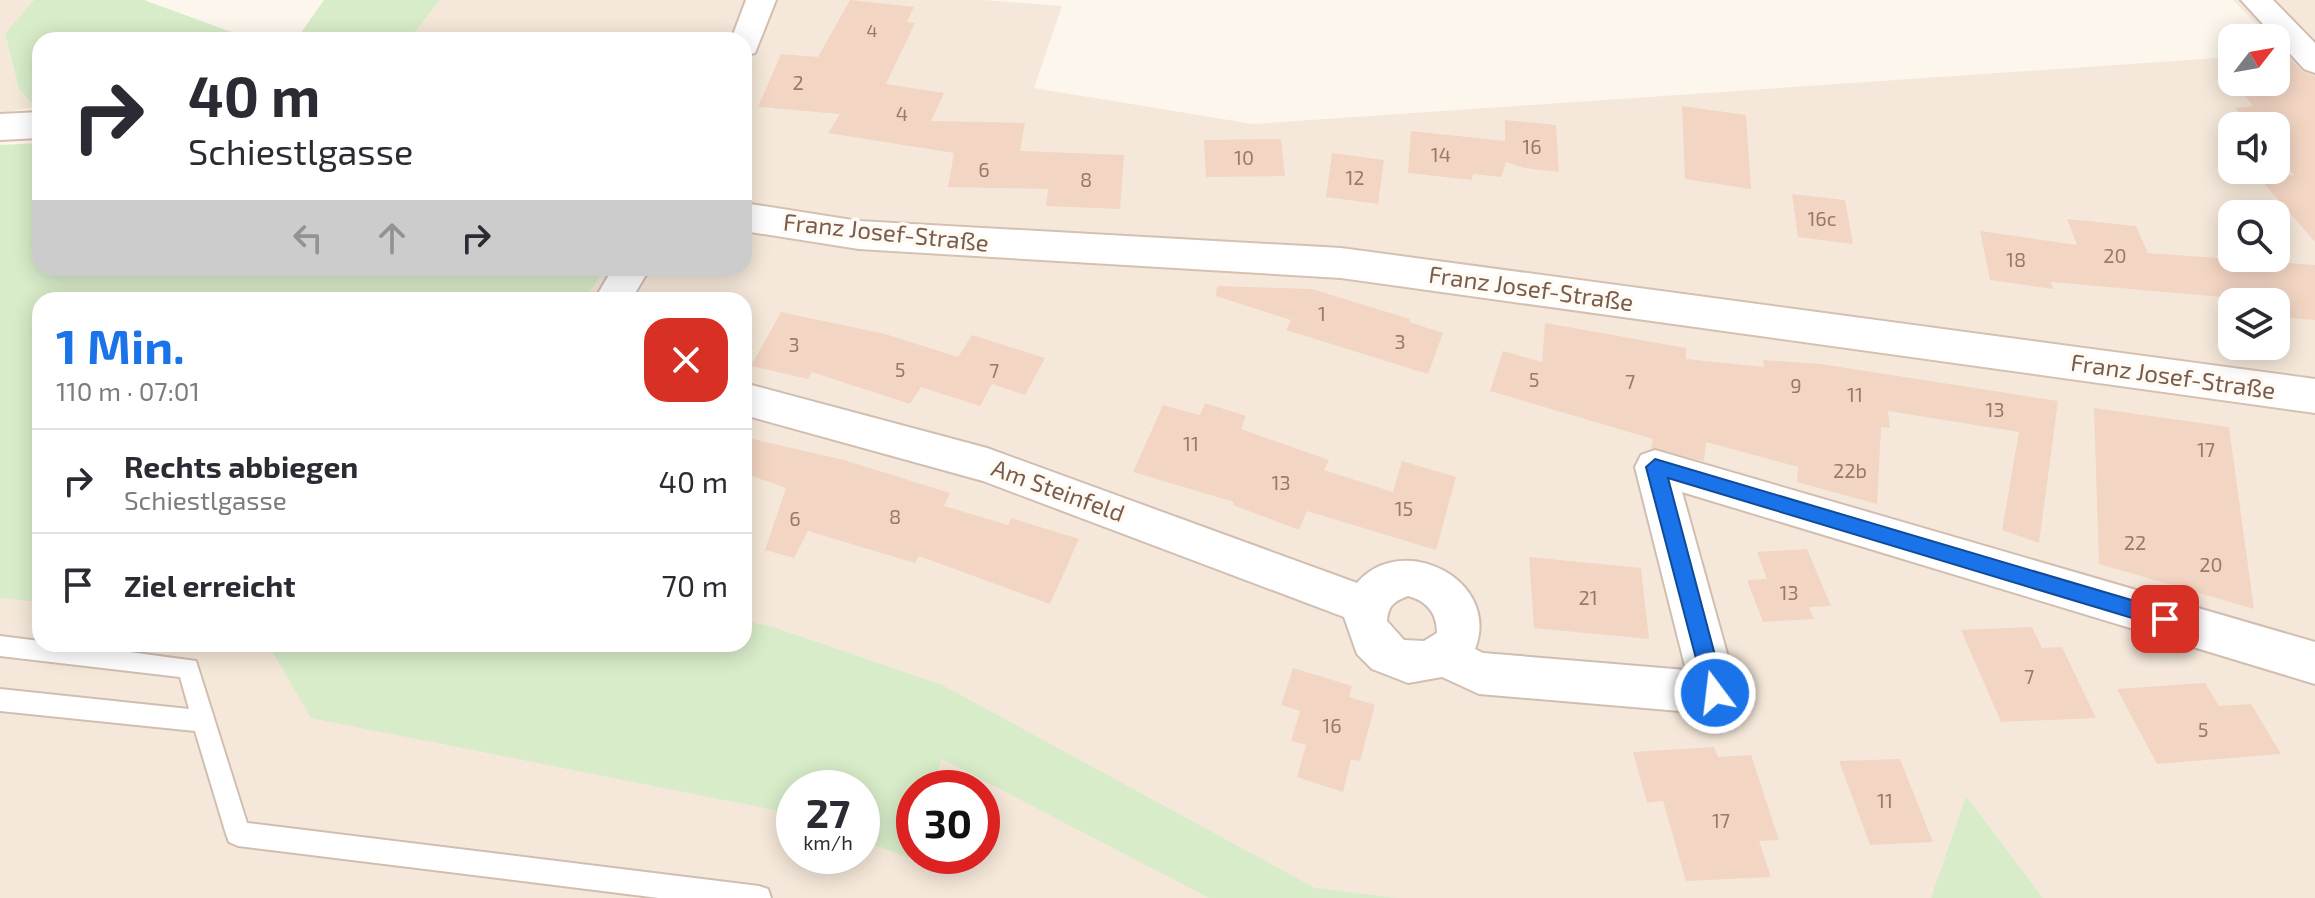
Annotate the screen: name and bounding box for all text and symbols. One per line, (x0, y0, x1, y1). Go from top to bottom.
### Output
house number: 4 (866, 19, 878, 41)
north arrow (2218, 24, 2290, 96)
map controls (2218, 24, 2290, 360)
text: 40 m (188, 61, 320, 128)
icon: right (56, 64, 160, 168)
house number: 2 (792, 70, 804, 94)
house number: 4 (896, 101, 908, 125)
button: sound (2218, 112, 2290, 184)
text: Schiestlgasse (188, 129, 413, 172)
house number: 16 (1522, 134, 1542, 158)
house number: 14 (1431, 142, 1451, 166)
house number: 10 (1234, 145, 1254, 169)
house number: 6 (978, 157, 990, 181)
house number: 12 (1345, 165, 1365, 189)
house number: 8 (1080, 167, 1092, 191)
button: search (2218, 200, 2290, 272)
street label: Franz Josef-Straße (782, 206, 990, 257)
house number: 16c (1807, 206, 1837, 230)
icon: left (286, 216, 330, 260)
icon: ahead (370, 216, 414, 260)
icon: right (454, 216, 498, 260)
house number: 20 (2103, 243, 2127, 267)
house number: 18 (2006, 247, 2026, 271)
street label: Franz Josef-Straße (1427, 259, 1635, 316)
button: layers (2218, 288, 2290, 360)
house number: 1 (1318, 301, 1326, 325)
text: 1 Min. (56, 316, 185, 374)
button: close (644, 318, 728, 402)
house number: 3 (1394, 329, 1406, 353)
house number: 3 (788, 332, 800, 356)
street label: Franz Josef-Straße (2069, 347, 2277, 404)
house number: 5 (895, 357, 905, 381)
house number: 7 (989, 358, 999, 382)
house number: 5 (1529, 367, 1539, 391)
house number: 7 (1625, 369, 1635, 393)
house number: 9 (1790, 373, 1802, 397)
text: 110 m · 07:01 (56, 375, 200, 406)
house number: 11 (1847, 382, 1863, 406)
house number: 13 (1985, 397, 2005, 421)
house number: 11 (1183, 431, 1199, 455)
house number: 17 (2197, 437, 2215, 461)
text: Rechts abbiegen (124, 448, 358, 484)
street label: Am Steinfeld (988, 452, 1129, 527)
house number: 22b (1833, 458, 1867, 482)
icon: right (56, 459, 100, 503)
text: 40 m (658, 463, 728, 499)
house number: 13 (1271, 470, 1291, 494)
text: Schiestlgasse (124, 484, 287, 515)
house number: 15 (1395, 496, 1413, 520)
house number: 8 (889, 504, 901, 528)
house number: 6 (789, 506, 801, 530)
house number: 22 (2124, 530, 2146, 554)
house number: 20 (2199, 552, 2223, 576)
icon: arrive (56, 563, 100, 607)
text: Ziel erreicht (124, 567, 296, 603)
text: 70 m (662, 567, 728, 603)
house number: 13 (1779, 580, 1799, 604)
house number: 21 (1578, 585, 1598, 609)
pin (2131, 585, 2199, 653)
icon: arrive (2143, 597, 2187, 641)
position arrow (1673, 651, 1757, 735)
house number: 7 (2024, 664, 2034, 688)
house number: 16 (1322, 713, 1342, 737)
house number: 5 (2198, 717, 2208, 741)
speed limit sign: 30 (896, 770, 1000, 874)
text: 27 (806, 788, 850, 836)
house number: 11 (1877, 788, 1893, 812)
house number: 17 (1712, 808, 1730, 832)
text: km/h (803, 830, 853, 854)

